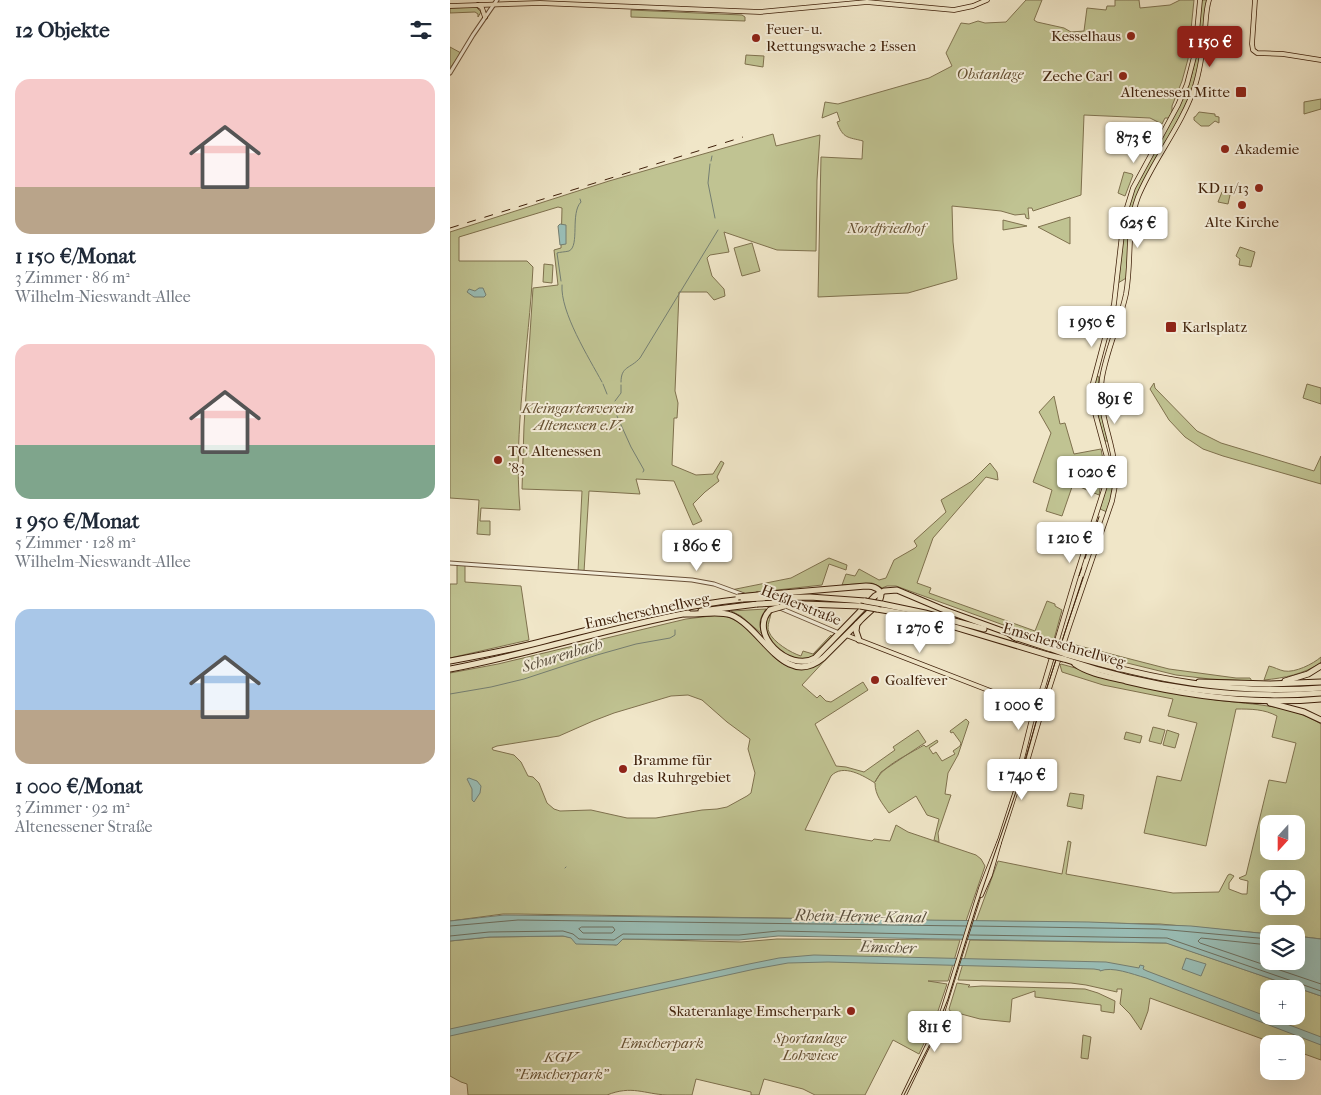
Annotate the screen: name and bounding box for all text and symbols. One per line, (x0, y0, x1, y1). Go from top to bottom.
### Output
icon: filters (407, 16, 435, 44)
text: 12 Objekte (15, 18, 110, 42)
place label: Feuer- u. Rettungswache 2 Essen (766, 20, 917, 55)
pin: 1 150 € (1164, 26, 1256, 68)
place label: Kesselhaus (1051, 27, 1121, 45)
marker: Kesselhaus (1125, 30, 1137, 42)
marker: Feuer- u. Rettungswache 2 Essen (750, 32, 762, 44)
text: 1 150 € (1188, 32, 1232, 51)
park label: Obstanlage (957, 65, 1024, 83)
place label: Zeche Carl (1042, 67, 1113, 85)
marker: Zeche Carl (1117, 70, 1129, 82)
place label: Altenessen Mitte (1120, 83, 1231, 101)
marker: Altenessen Mitte (1234, 85, 1248, 99)
icon: home (180, 112, 270, 202)
pin: 873 € (1099, 121, 1169, 164)
text: 873 € (1116, 128, 1152, 147)
place label: Akademie (1234, 140, 1300, 158)
marker: Akademie (1219, 143, 1231, 155)
place label: KD 11/13 (1198, 179, 1249, 197)
marker: KD 11/13 (1253, 182, 1265, 194)
marker: Alte Kirche (1236, 199, 1248, 211)
pin: 625 € (1103, 206, 1173, 249)
text: 625 € (1120, 213, 1156, 232)
place label: Alte Kirche (1204, 213, 1279, 231)
park label: Nordfriedhof (846, 219, 929, 237)
text: 1 150 €/Monat (15, 244, 136, 268)
text: 3 Zimmer · 86 m² (15, 268, 130, 287)
text: Wilhelm-Nieswandt-Allee (15, 287, 191, 306)
pin: 1 950 € (1046, 306, 1138, 348)
text: 1 950 € (1069, 312, 1115, 331)
place label: Karlsplatz (1182, 318, 1247, 336)
marker: Karlsplatz (1164, 320, 1178, 334)
icon: home (180, 377, 270, 467)
pin: 891 € (1080, 382, 1150, 425)
text: 891 € (1097, 389, 1133, 408)
park label: Kleingartenverein Altenessen e.V. (521, 399, 634, 434)
place label: TC Altenessen '83 (508, 442, 602, 477)
marker: TC Altenessen '83 (492, 454, 504, 466)
pin: 1 020 € (1046, 456, 1138, 498)
text: 1 020 € (1068, 462, 1116, 481)
text: 1 950 €/Monat (15, 509, 140, 533)
pin: 1 210 € (1024, 522, 1116, 564)
text: 1 210 € (1048, 528, 1092, 547)
pin: 1 860 € (651, 530, 743, 572)
text: 5 Zimmer · 128 m² (15, 533, 135, 552)
text: 1 860 € (673, 536, 721, 555)
text: Wilhelm-Nieswandt-Allee (15, 552, 191, 571)
street label: Heßlerstraße (758, 581, 844, 629)
street label: Emscherschnellweg (583, 589, 712, 633)
pin: 1 270 € (874, 612, 966, 654)
text: 1 270 € (897, 618, 943, 637)
street label: Emscherschnellweg (1001, 619, 1128, 671)
water label: Schurenbach (518, 634, 605, 677)
icon: home (180, 642, 270, 732)
place label: Goalfever (885, 671, 948, 689)
marker: Goalfever (869, 674, 881, 686)
pin: 1 000 € (973, 688, 1065, 731)
text: 1 000 € (995, 695, 1043, 714)
place label: Bramme für das Ruhrgebiet (633, 751, 732, 786)
pin: 1 740 € (976, 758, 1068, 801)
marker: Bramme für das Ruhrgebiet (617, 763, 629, 775)
text: 1 740 € (998, 765, 1046, 784)
text: 1 000 €/Monat (15, 774, 143, 798)
text: 3 Zimmer · 92 m² (15, 798, 130, 817)
north arrow (1260, 815, 1305, 860)
map controls (1260, 815, 1305, 1080)
text: Altenessener Straße (15, 817, 152, 836)
button: locate (1260, 870, 1305, 915)
water label: Rhein-Herne-Kanal (793, 905, 928, 927)
button: layers (1260, 925, 1305, 970)
water label: Emscher (859, 936, 918, 958)
button: + (1260, 980, 1305, 1025)
place label: Skateranlage Emscherpark (669, 1002, 841, 1020)
marker: Skateranlage Emscherpark (845, 1005, 857, 1017)
pin: 811 € (900, 1010, 970, 1053)
text: 811 € (919, 1017, 951, 1036)
park label: Sportanlage Lohwiese (773, 1029, 847, 1064)
park label: Emscherpark (619, 1034, 704, 1052)
button: − (1260, 1035, 1305, 1080)
park label: KGV "Emscherpark" (514, 1048, 609, 1083)

